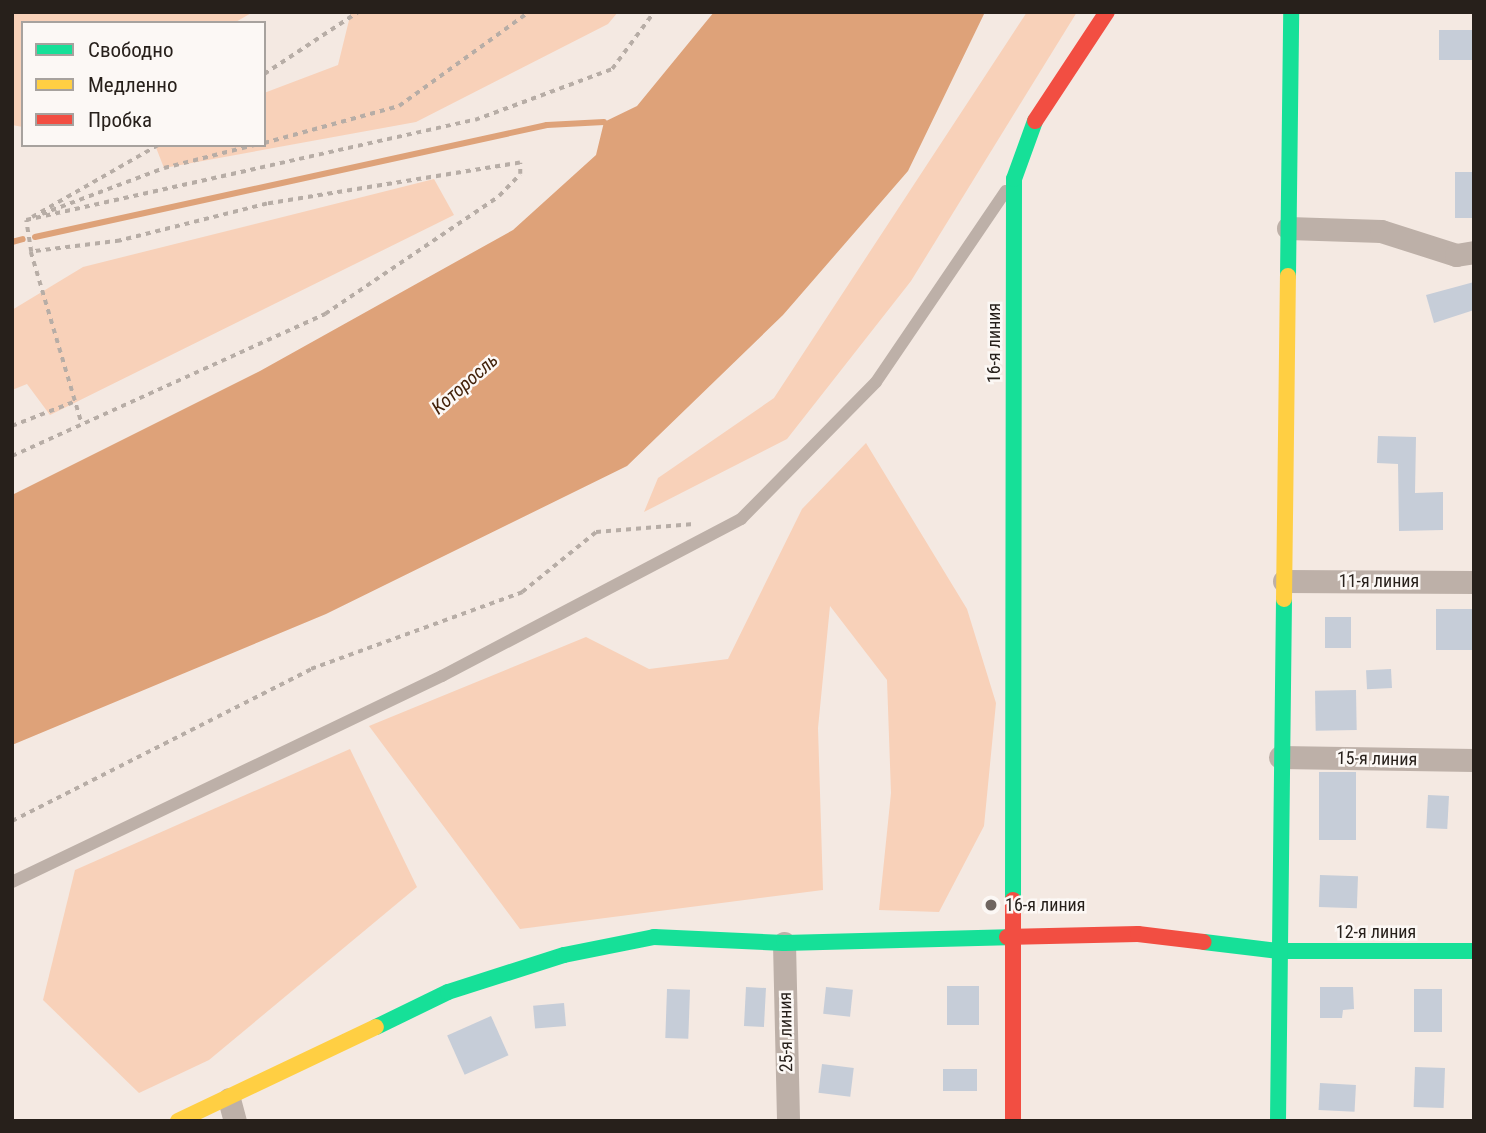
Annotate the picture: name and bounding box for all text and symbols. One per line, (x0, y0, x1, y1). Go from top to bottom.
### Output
legend (21, 21, 266, 147)
text: Свободно (88, 38, 174, 62)
text: Медленно (88, 73, 177, 97)
text: Пробка (88, 108, 152, 132)
street label: 16-я линия (983, 303, 1005, 383)
water label: Которосль (427, 349, 503, 419)
street label: 11-я линия (1339, 570, 1419, 592)
street label: 15-я линия (1337, 747, 1417, 771)
place label: 16-я линия (1005, 894, 1085, 916)
marker: 16-я линия (983, 897, 999, 913)
street label: 12-я линия (1336, 921, 1416, 943)
street label: 25-я линия (774, 992, 798, 1072)

